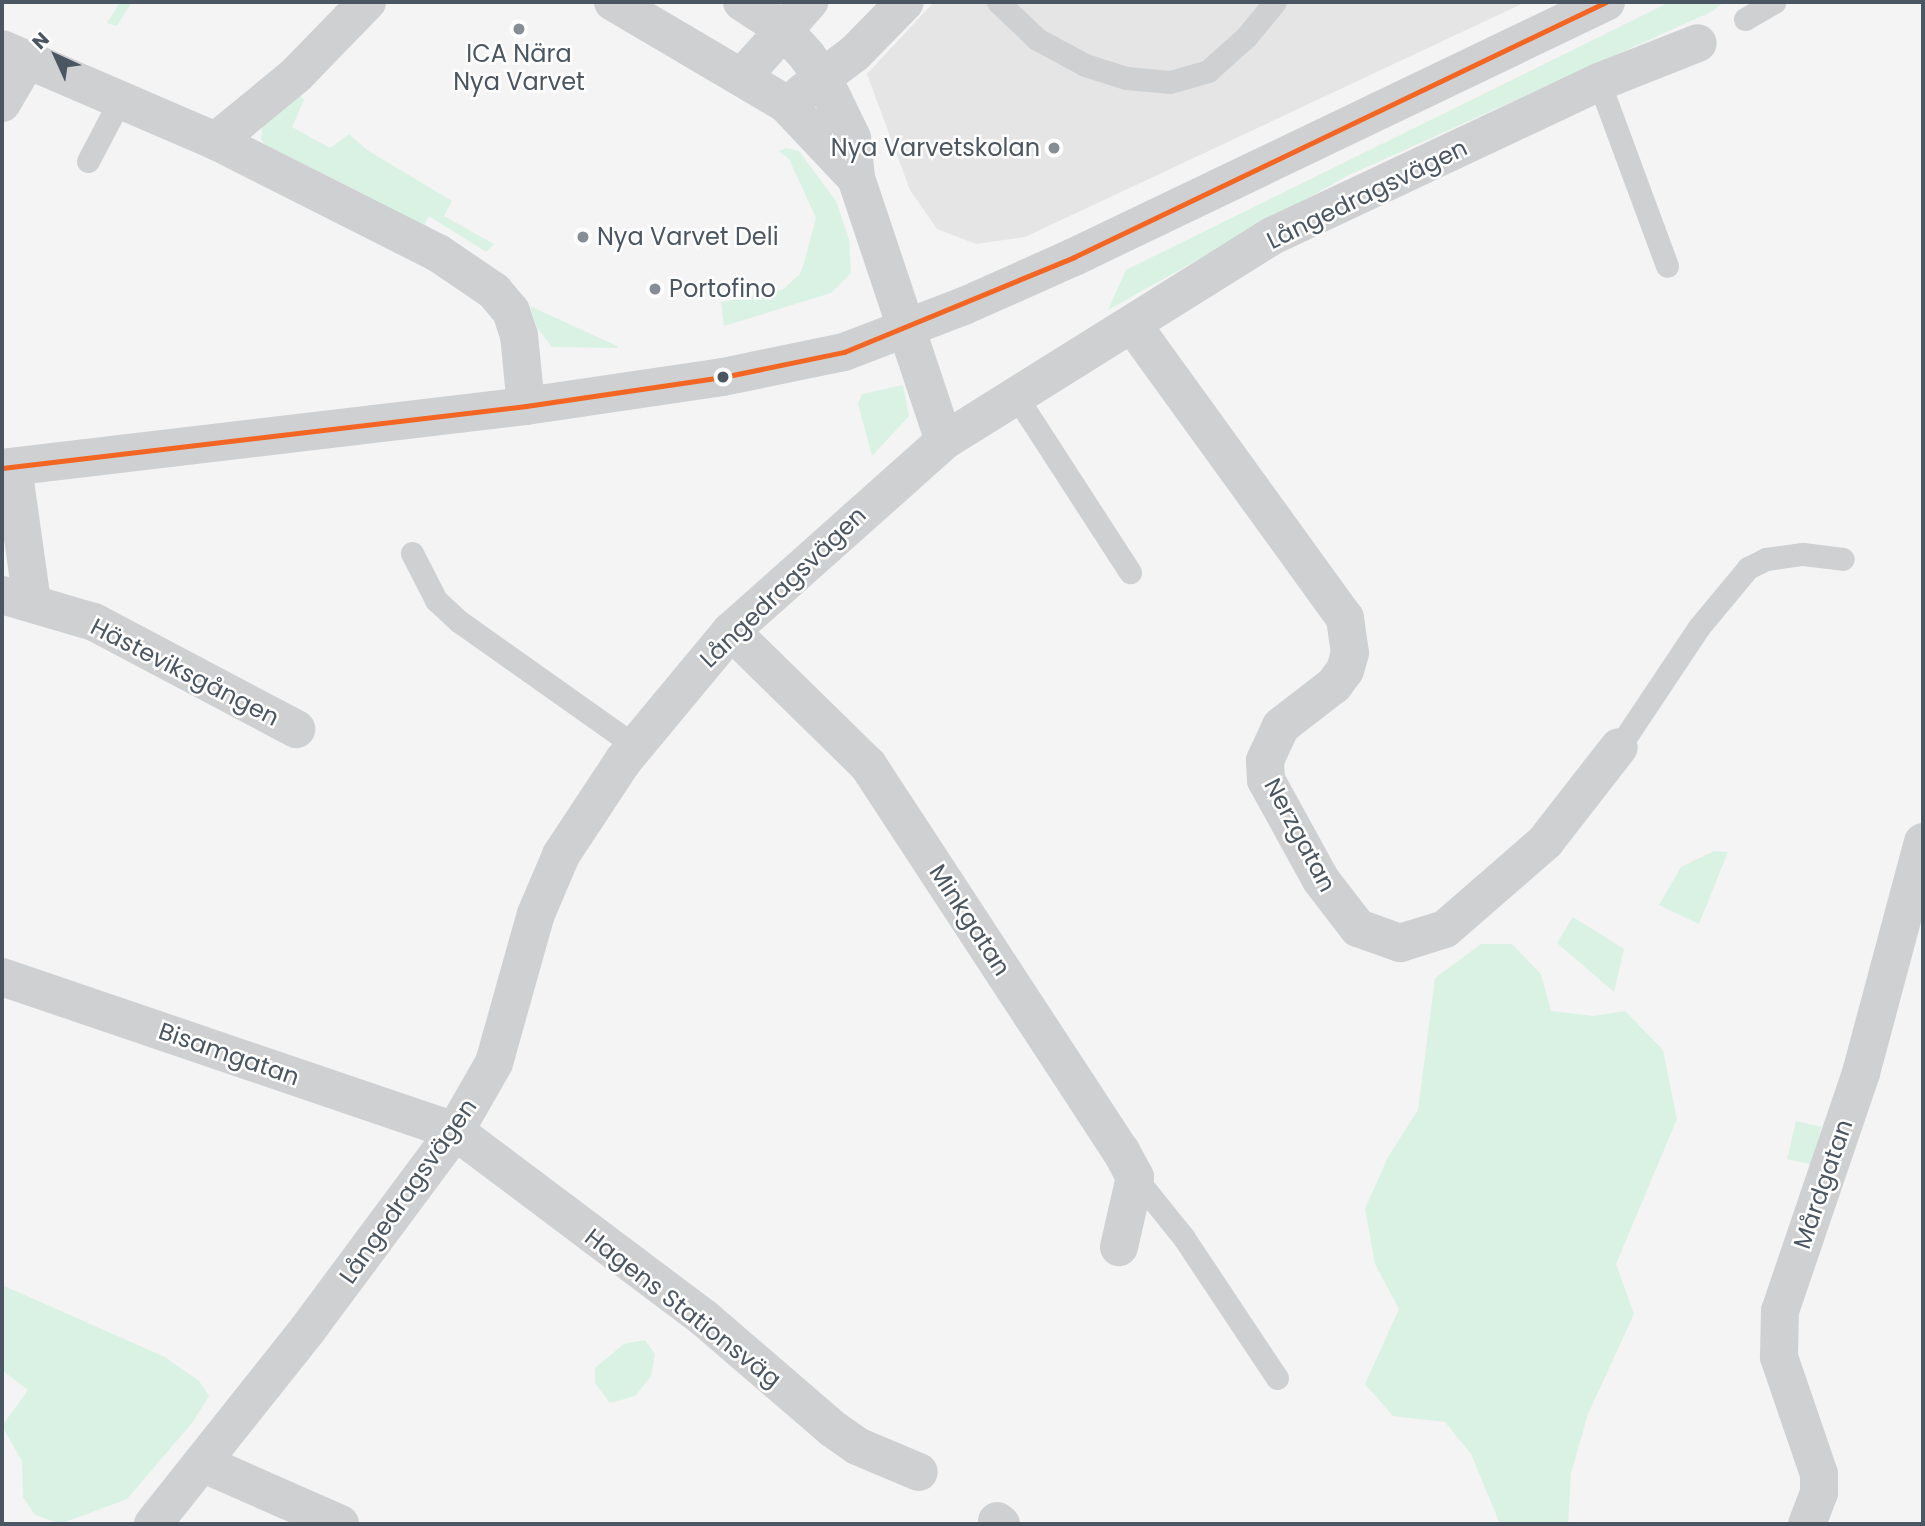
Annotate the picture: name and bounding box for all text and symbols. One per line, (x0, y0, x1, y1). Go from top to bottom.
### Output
north arrow (21, 21, 91, 91)
marker: ICA Nära Nya Varvet (511, 21, 527, 37)
text: N (26, 26, 55, 55)
place label: ICA Nära Nya Varvet (453, 40, 585, 96)
street label: Långedragsvägen (1262, 133, 1472, 255)
place label: Nya Varvetskolan (831, 134, 1040, 162)
marker: Nya Varvetskolan (1046, 140, 1062, 156)
place label: Nya Varvet Deli (597, 223, 779, 251)
marker: Nya Varvet Deli (575, 229, 591, 245)
place label: Portofino (669, 275, 776, 303)
marker: Portofino (647, 281, 663, 297)
unlabelled marker (716, 370, 730, 384)
street label: Långedragsvägen (694, 500, 872, 674)
street label: Hästeviksgången (86, 612, 284, 732)
street label: Nerzgatan (1258, 773, 1342, 897)
street label: Minkgatan (923, 859, 1017, 981)
street label: Bisamgatan (155, 1016, 303, 1092)
street label: Långedragsvägen (333, 1093, 483, 1289)
street label: Mårdgatan (1787, 1116, 1859, 1252)
street label: Hagens Stationsväg (579, 1222, 787, 1394)

